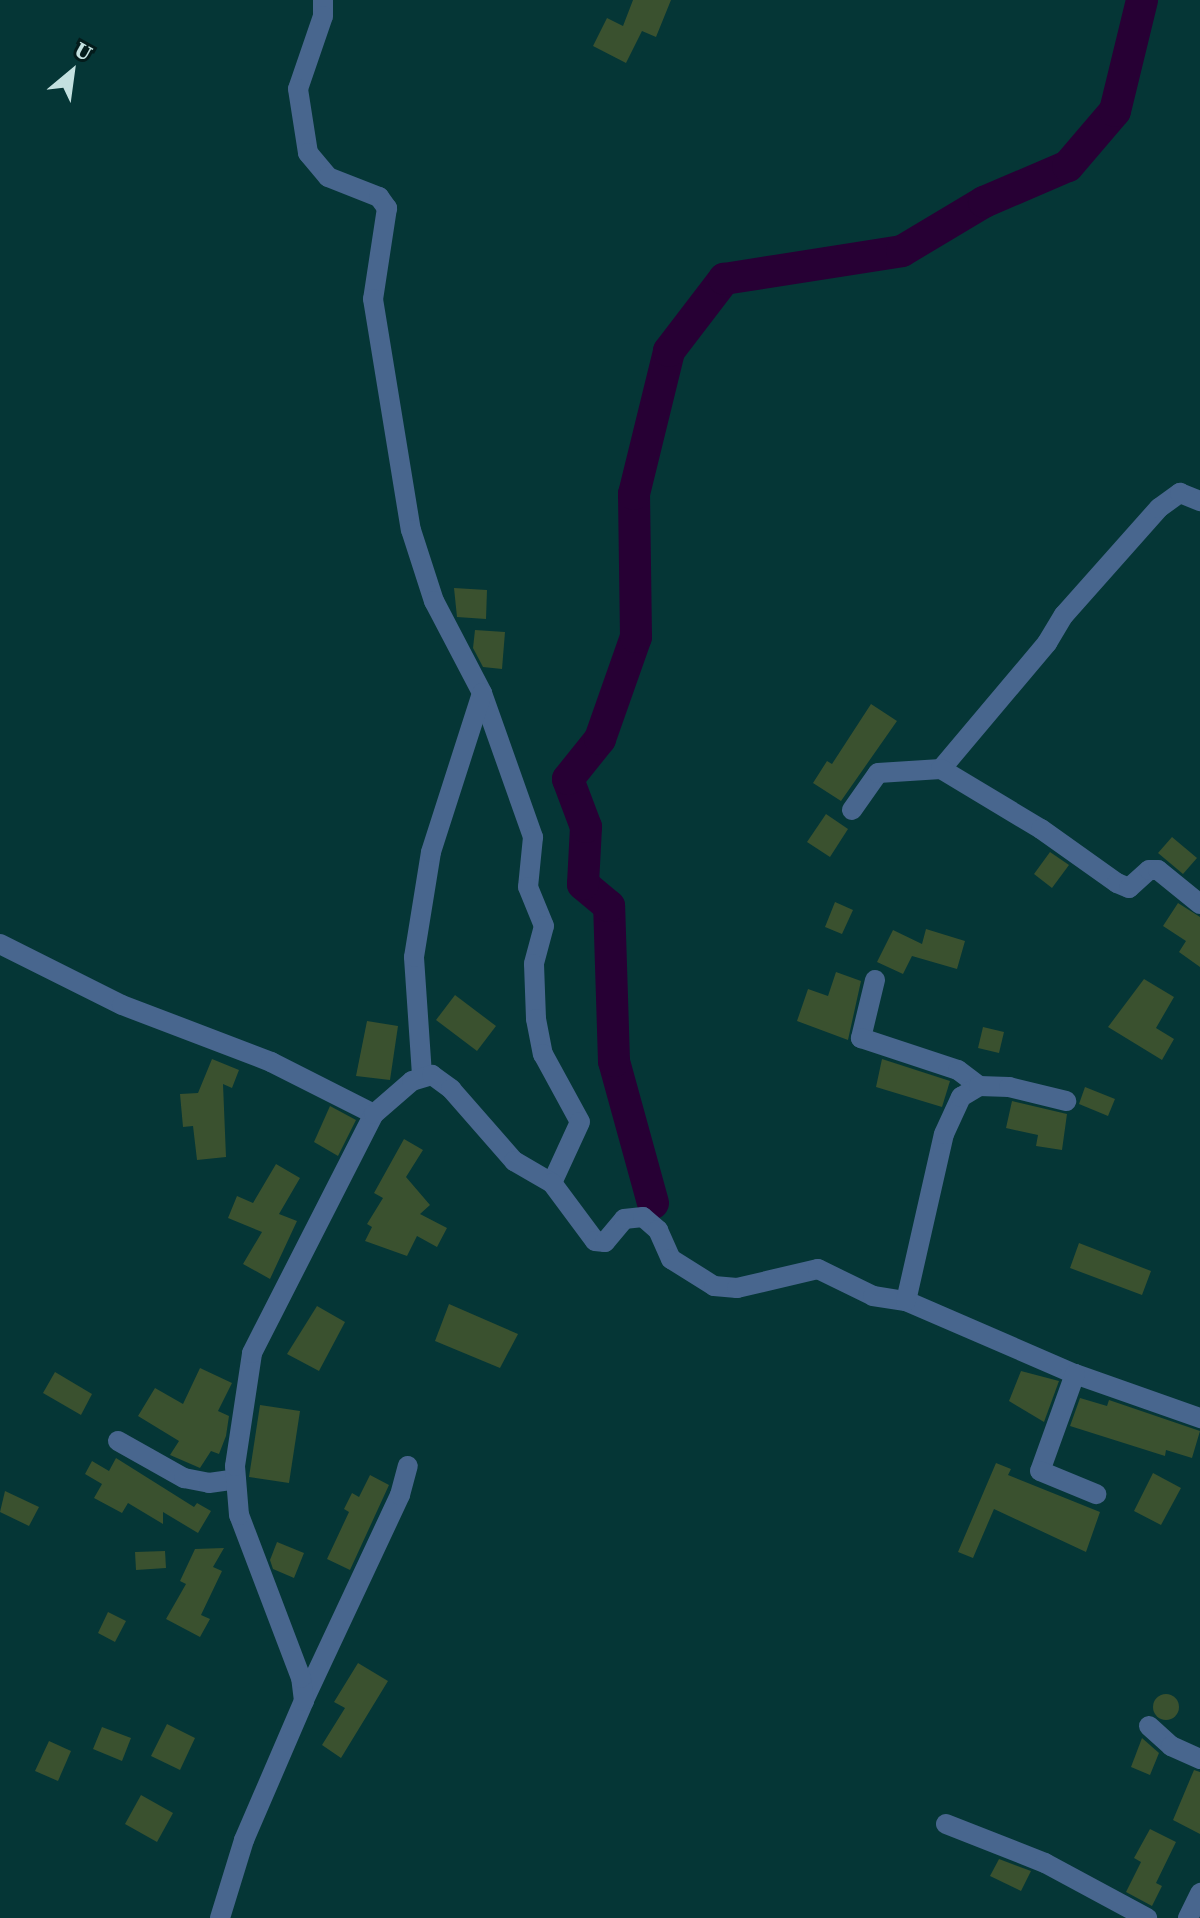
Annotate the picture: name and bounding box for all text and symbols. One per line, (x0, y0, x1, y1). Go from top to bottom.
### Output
north arrow (32, 32, 112, 112)
text: U (69, 34, 98, 68)

